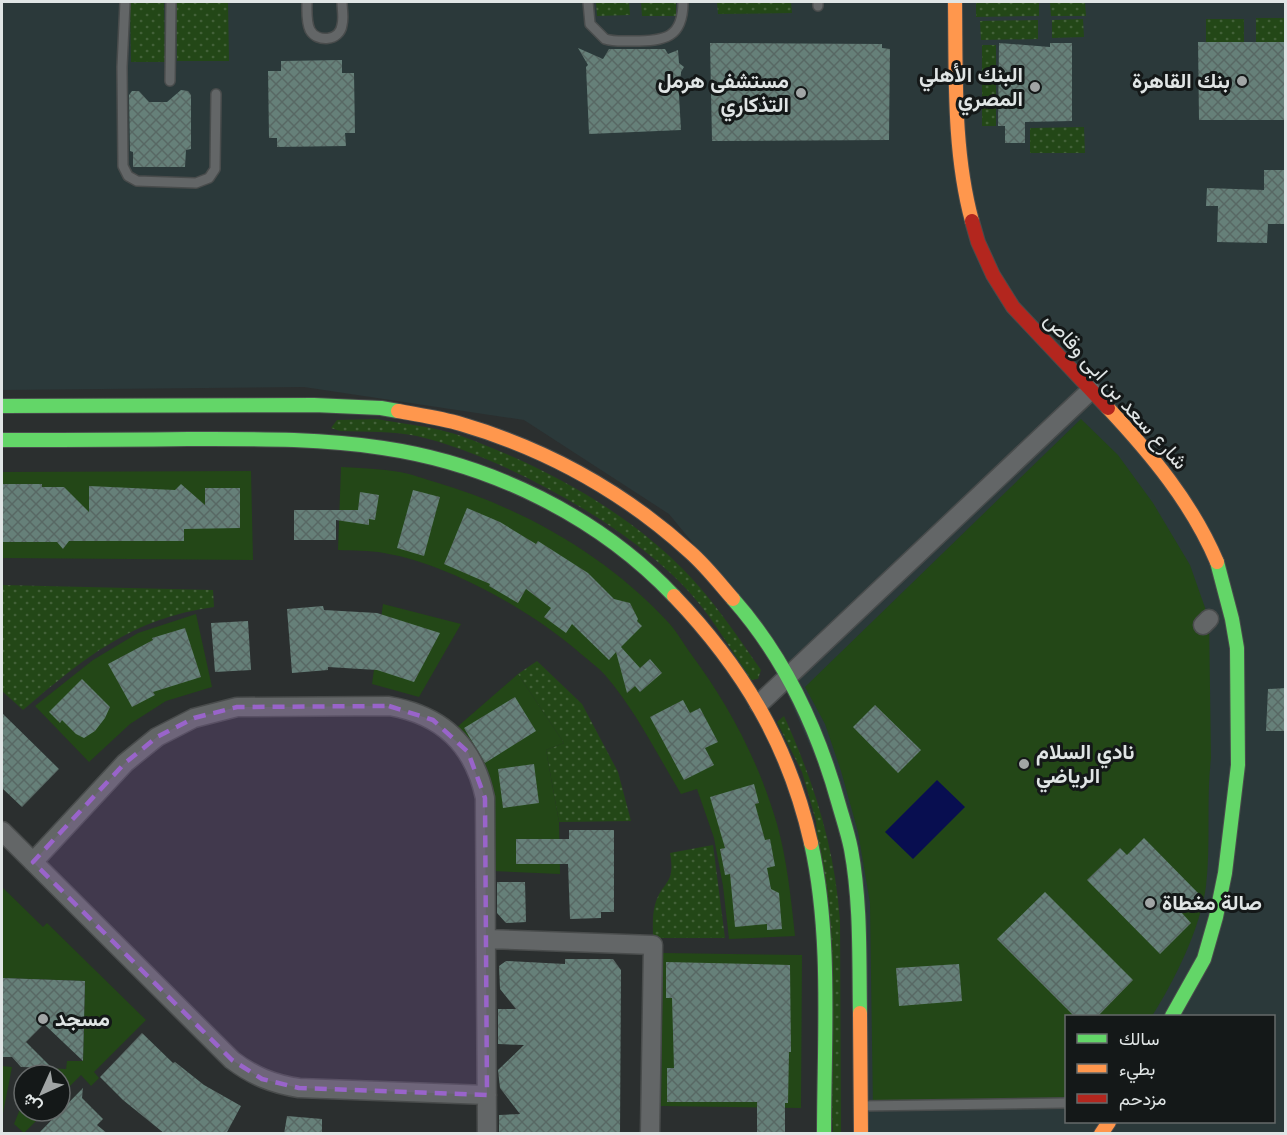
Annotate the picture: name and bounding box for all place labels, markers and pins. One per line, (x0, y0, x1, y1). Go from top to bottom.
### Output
place label: البنك الأهلي المصري (919, 62, 1023, 116)
place label: مستشفى هرمل التذكاري (658, 69, 789, 122)
place label: بنك القاهرة (1132, 69, 1230, 94)
marker: بنك القاهرة (1235, 74, 1249, 88)
marker: البنك الأهلي المصري (1028, 80, 1042, 94)
marker: مستشفى هرمل التذكاري (794, 86, 808, 100)
place label: نادي السلام الرياضي (1036, 740, 1134, 793)
marker: نادي السلام الرياضي (1017, 757, 1031, 771)
place label: صالة مغطاة (1162, 891, 1262, 916)
marker: صالة مغطاة (1143, 896, 1157, 910)
place label: مسجد (55, 1007, 110, 1032)
marker: مسجد (36, 1012, 50, 1026)

